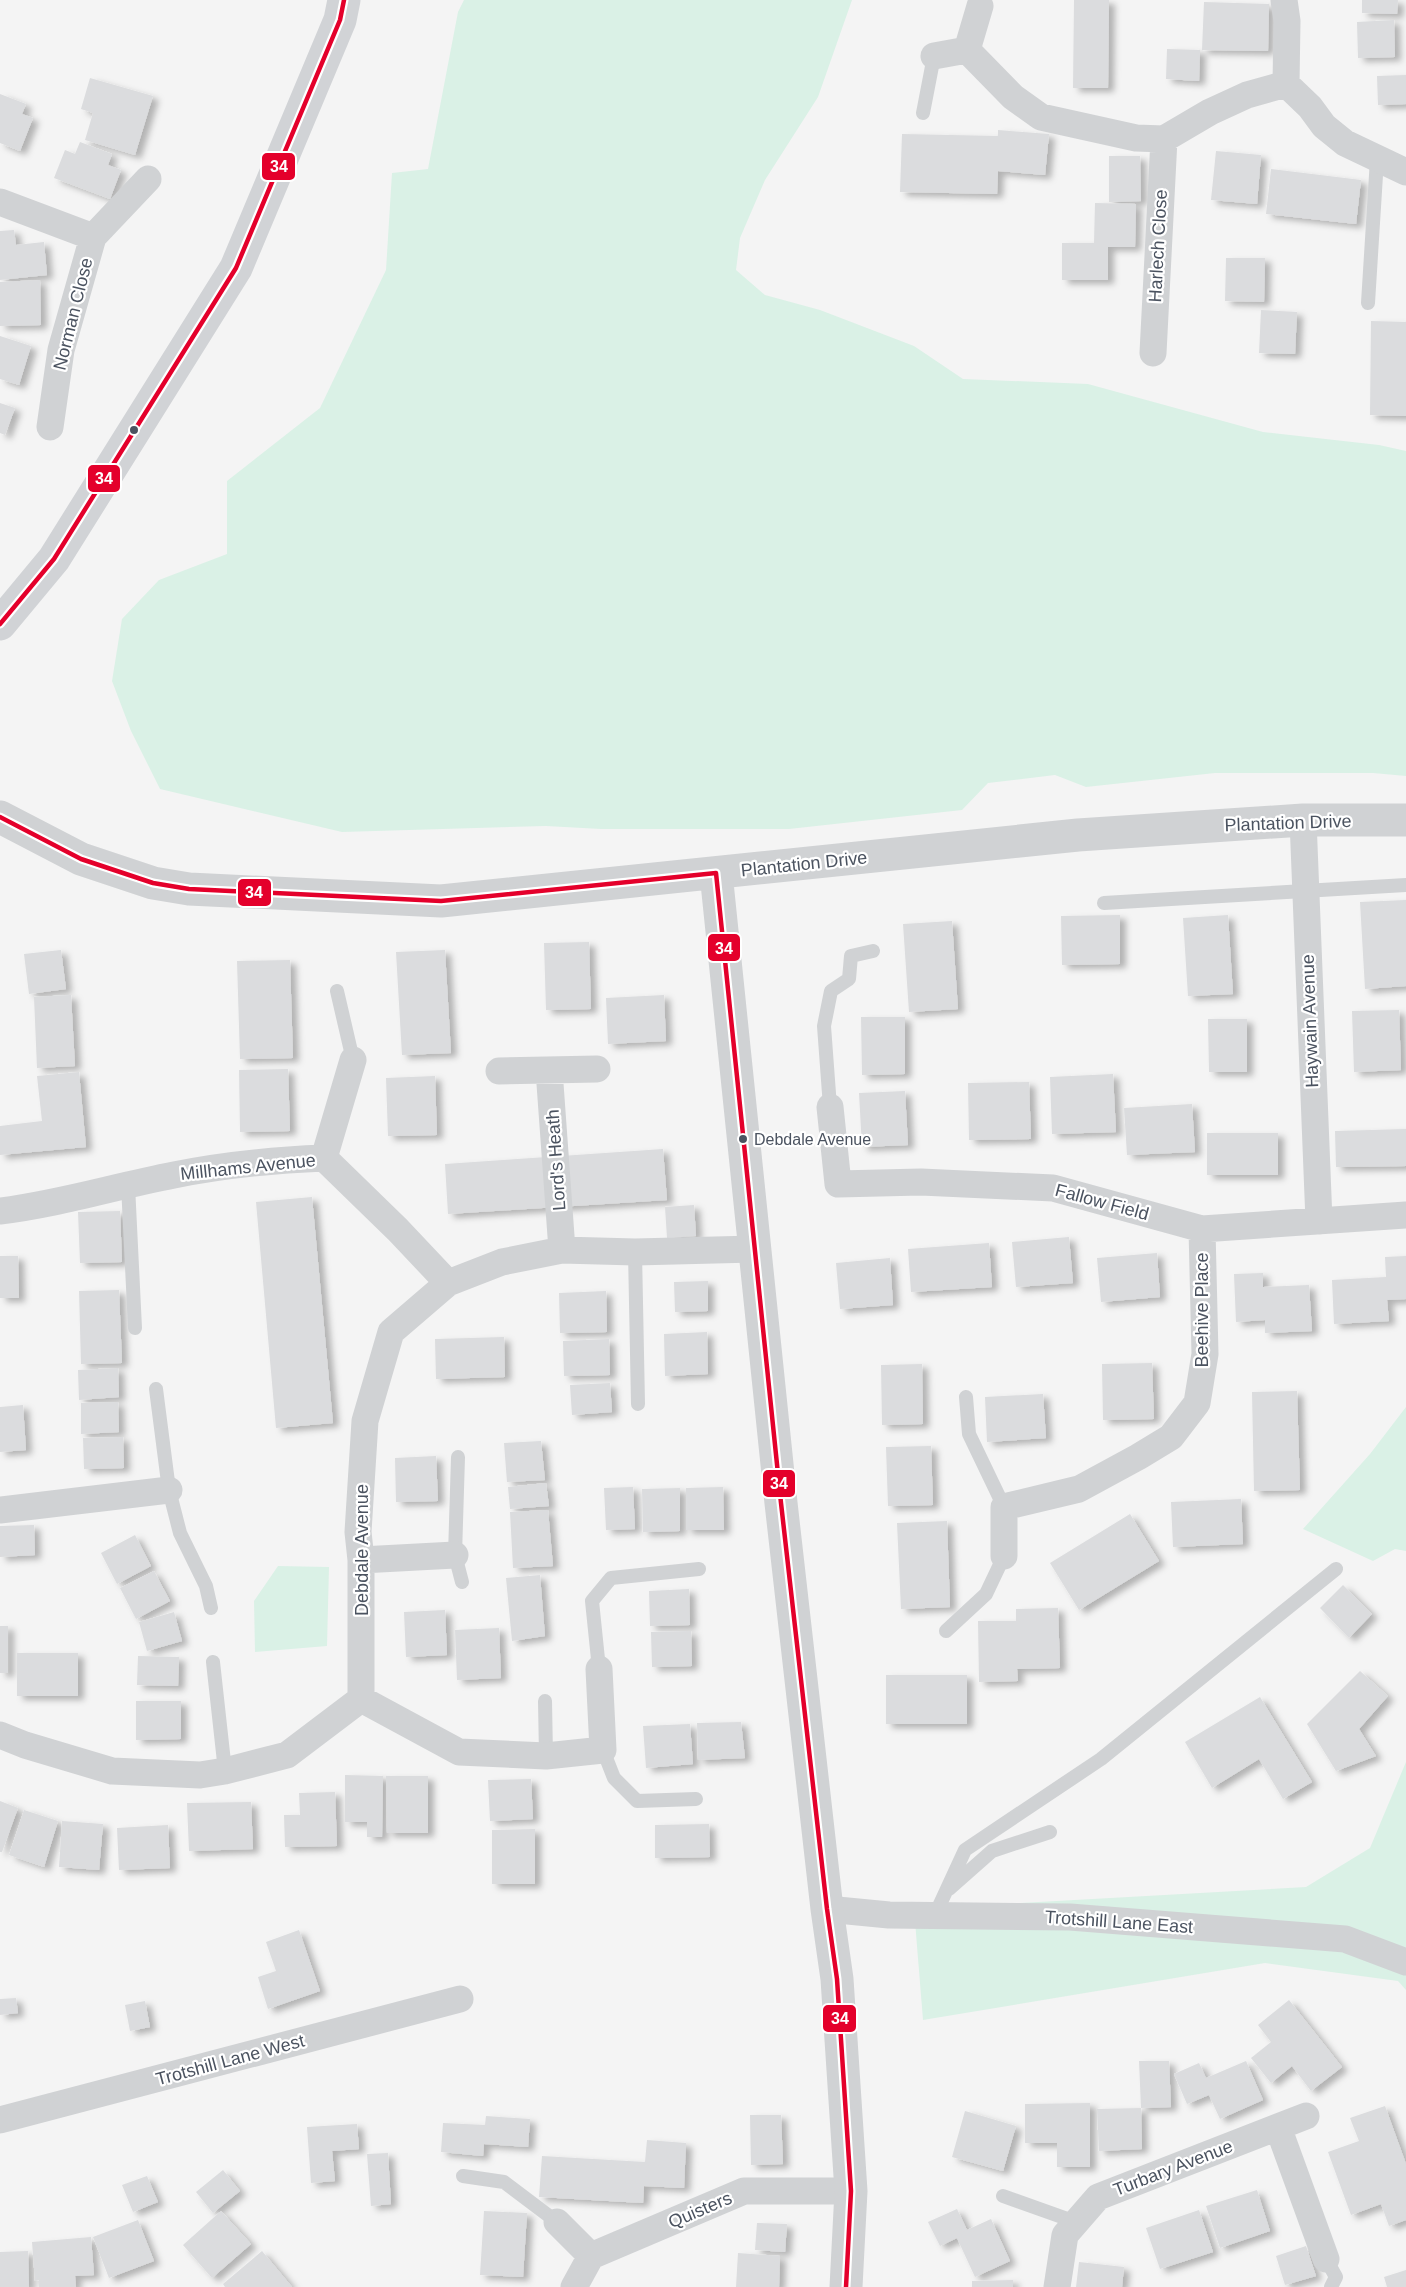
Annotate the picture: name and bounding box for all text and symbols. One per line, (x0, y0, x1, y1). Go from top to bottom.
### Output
line badge: 34 (261, 152, 296, 181)
text: 34 (270, 158, 288, 175)
street label: Harlech Close (1145, 189, 1171, 303)
street label: Norman Close (49, 256, 97, 372)
unlabelled marker (128, 424, 140, 436)
line badge: 34 (87, 464, 121, 493)
text: 34 (95, 470, 113, 487)
street label: Plantation Drive (1224, 811, 1352, 835)
street label: Plantation Drive (740, 847, 868, 881)
line badge: 34 (237, 878, 272, 907)
text: 34 (245, 884, 263, 901)
line badge: 34 (707, 933, 741, 962)
text: 34 (715, 940, 733, 957)
street label: Haywain Avenue (1298, 954, 1322, 1088)
street label: Lord's Heath (542, 1109, 570, 1211)
place label: Debdale Avenue (754, 1131, 871, 1148)
marker: Debdale Avenue (737, 1133, 749, 1145)
street label: Millhams Avenue (179, 1150, 317, 1184)
street label: Fallow Field (1053, 1180, 1151, 1224)
street label: Beehive Place (1192, 1252, 1212, 1368)
line badge: 34 (762, 1469, 796, 1498)
text: 34 (770, 1475, 788, 1492)
street label: Debdale Avenue (352, 1484, 372, 1616)
street label: Trotshill Lane East (1044, 1907, 1194, 1937)
line badge: 34 (822, 2004, 857, 2033)
text: 34 (831, 2010, 849, 2027)
street label: Trotshill Lane West (153, 2031, 307, 2089)
street label: Turbary Avenue (1111, 2136, 1235, 2200)
street label: Quisters (665, 2188, 735, 2232)

